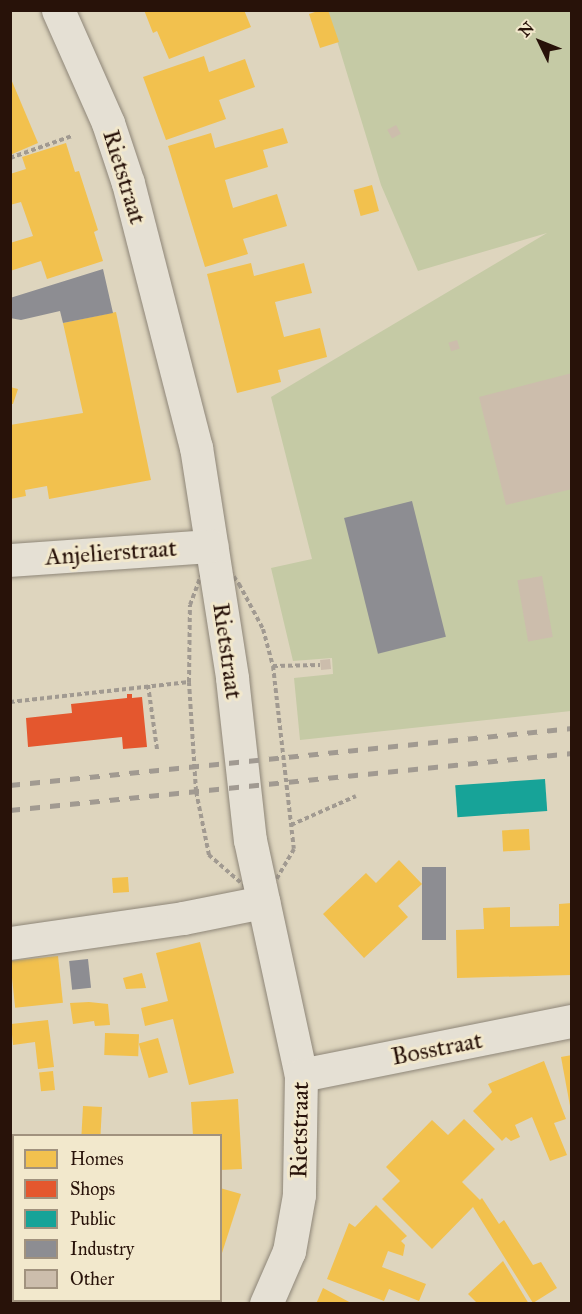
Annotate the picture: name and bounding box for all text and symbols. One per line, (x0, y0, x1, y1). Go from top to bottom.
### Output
north arrow (510, 12, 570, 72)
text: N (515, 18, 538, 41)
street label: Rietstraat (96, 126, 152, 228)
street label: Anjelierstraat (44, 534, 178, 572)
street label: Rietstraat (206, 601, 248, 701)
street label: Bosstraat (389, 1026, 485, 1072)
street label: Rietstraat (285, 1081, 315, 1179)
legend (12, 1134, 222, 1302)
text: Homes (70, 1148, 124, 1170)
text: Shops (70, 1178, 115, 1200)
text: Public (70, 1208, 116, 1230)
text: Industry (70, 1238, 134, 1260)
text: Other (70, 1268, 114, 1290)

